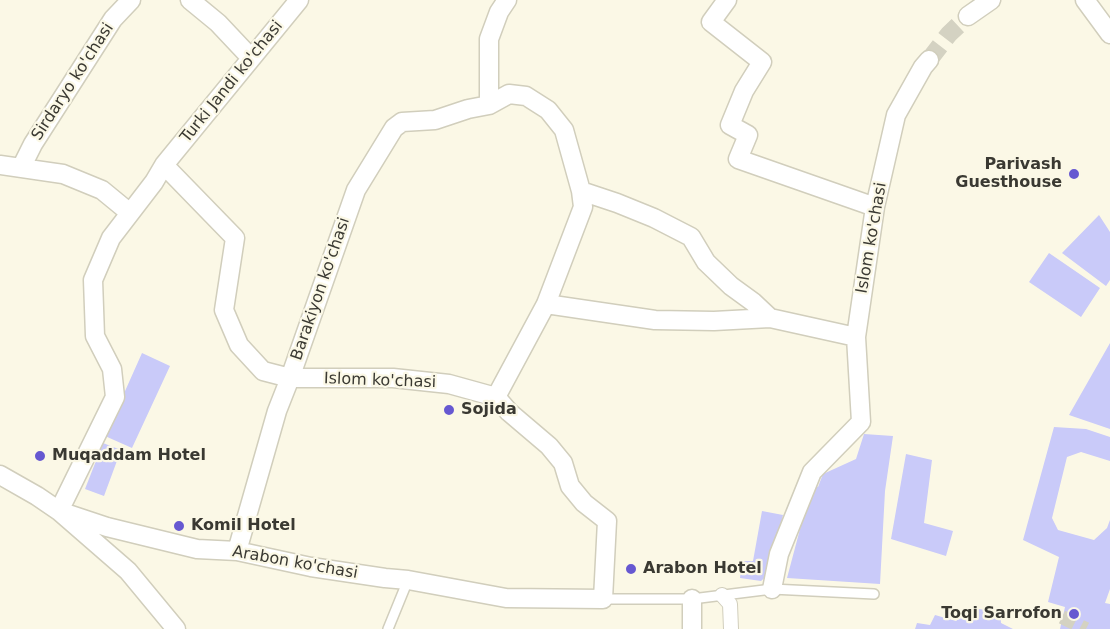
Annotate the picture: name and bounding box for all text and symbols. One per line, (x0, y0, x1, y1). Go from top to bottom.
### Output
street label: Turki Jandi ko'chasi (177, 17, 287, 147)
street label: Sirdaryo ko'chasi (28, 20, 118, 144)
place label: Parivash Guesthouse (955, 155, 1062, 193)
marker: Parivash Guesthouse (1067, 167, 1081, 181)
street label: Islom ko'chasi (853, 181, 891, 295)
street label: Barakiyon ko'chasi (288, 215, 354, 363)
street label: Islom ko'chasi (324, 369, 436, 393)
place label: Sojida (461, 400, 517, 420)
marker: Sojida (442, 403, 456, 417)
place label: Muqaddam Hotel (52, 446, 206, 466)
marker: Muqaddam Hotel (33, 449, 47, 463)
place label: Komil Hotel (191, 516, 296, 536)
marker: Komil Hotel (172, 519, 186, 533)
street label: Arabon ko'chasi (231, 543, 359, 583)
place label: Arabon Hotel (643, 559, 762, 579)
marker: Arabon Hotel (624, 562, 638, 576)
place label: Toqi Sarrofon (941, 604, 1062, 624)
marker: Toqi Sarrofon (1067, 607, 1081, 621)

